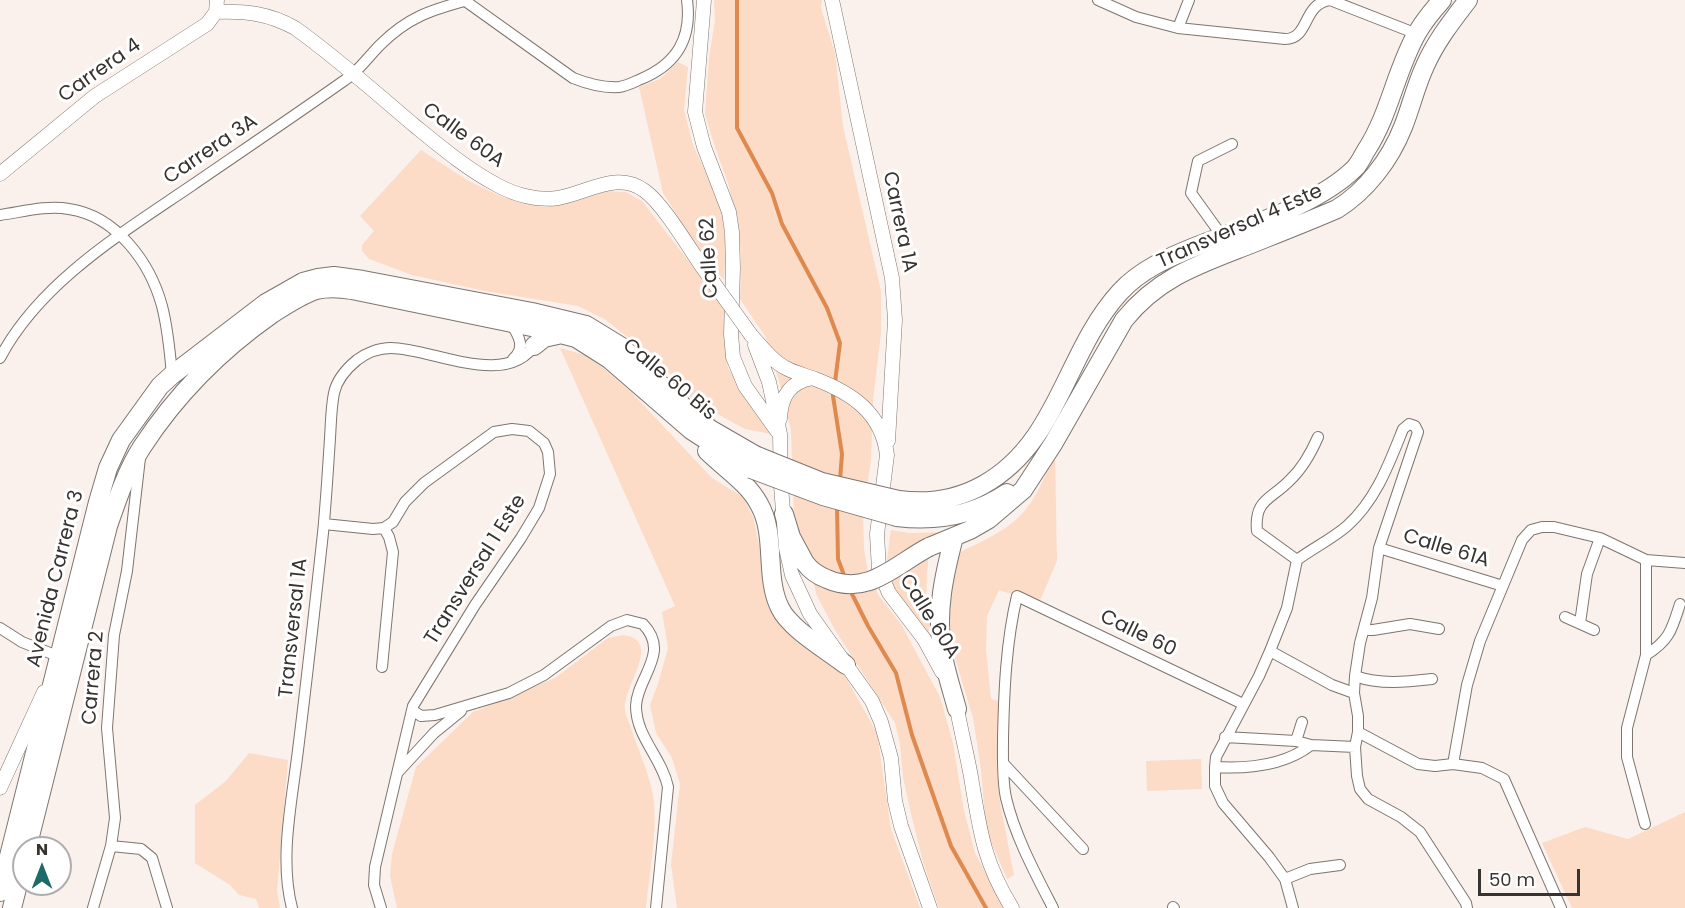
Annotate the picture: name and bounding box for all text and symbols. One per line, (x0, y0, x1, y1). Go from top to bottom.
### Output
street label: Carrera 4 (54, 34, 146, 108)
street label: Calle 60A (417, 98, 509, 174)
street label: Carrera 3A (160, 110, 262, 190)
street label: Carrera 1A (877, 169, 921, 275)
street label: Transversal 4 Este (1154, 180, 1326, 274)
street label: Calle 62 (696, 217, 724, 299)
street label: Calle 60 Bis (617, 334, 721, 426)
street label: Avenida Carrera 3 (22, 488, 90, 670)
street label: Transversal 1 Este (420, 491, 532, 649)
street label: Calle 61A (1400, 524, 1492, 574)
street label: Transversal 1A (275, 557, 313, 699)
street label: Calle 60A (894, 570, 964, 664)
street label: Calle 60 (1096, 605, 1180, 663)
street label: Carrera 2 (78, 630, 110, 726)
north arrow (12, 836, 72, 896)
text: N (36, 838, 48, 861)
scale bar (1481, 857, 1583, 895)
text: 50 m (1489, 867, 1535, 892)

